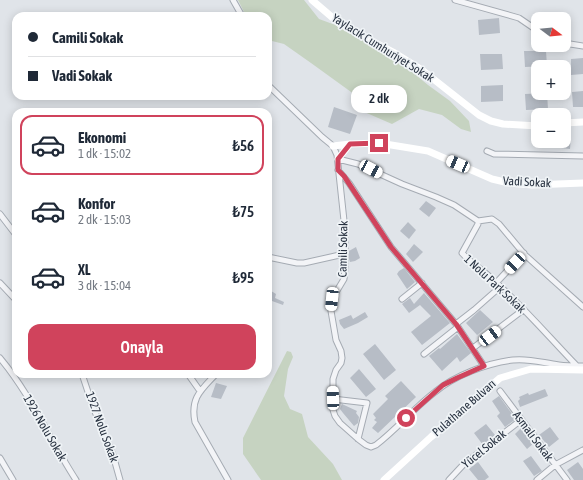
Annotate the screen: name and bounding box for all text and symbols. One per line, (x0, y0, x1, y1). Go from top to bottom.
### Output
street label: Yaylacık Cumhuriyet Sokak (329, 11, 437, 86)
north arrow (531, 12, 571, 52)
map controls (531, 12, 571, 148)
text: Camili Sokak (52, 29, 123, 46)
button: + (531, 60, 571, 100)
text: Vadi Sokak (52, 67, 112, 84)
callout: 2 dk (351, 85, 407, 113)
text: 2 dk (369, 91, 389, 106)
button: − (531, 108, 571, 148)
icon: car (30, 127, 66, 163)
text: Ekonomi (78, 129, 126, 146)
route end (370, 134, 388, 152)
text: ₺56 (232, 137, 254, 154)
text: 1 dk · 15:02 (78, 146, 131, 161)
car (445, 154, 471, 174)
car (358, 158, 384, 180)
street label: Vadi Sokak (503, 174, 552, 190)
icon: car (30, 193, 66, 229)
text: Konfor (78, 195, 115, 212)
text: ₺75 (232, 203, 254, 220)
text: 2 dk · 15:03 (78, 212, 131, 227)
street label: Camili Sokak (336, 220, 351, 278)
car (502, 250, 528, 276)
street label: 1 Nolu Park Sokak (461, 252, 529, 317)
icon: car (30, 259, 66, 295)
text: XL (78, 261, 91, 278)
text: ₺95 (232, 269, 254, 286)
text: 3 dk · 15:04 (78, 278, 131, 293)
car (325, 286, 339, 312)
button: Onayla (28, 324, 256, 370)
car (477, 324, 503, 348)
street label: Pulathane Bulvarı (429, 377, 499, 439)
car (327, 386, 339, 410)
street label: 1927 Nolu Sokak (83, 390, 122, 465)
street label: 1926 Nolu Sokak (20, 392, 70, 464)
street label: Asmalı Sokak (510, 408, 557, 464)
route start (397, 409, 415, 427)
street label: Yücel Sokak (459, 427, 509, 471)

